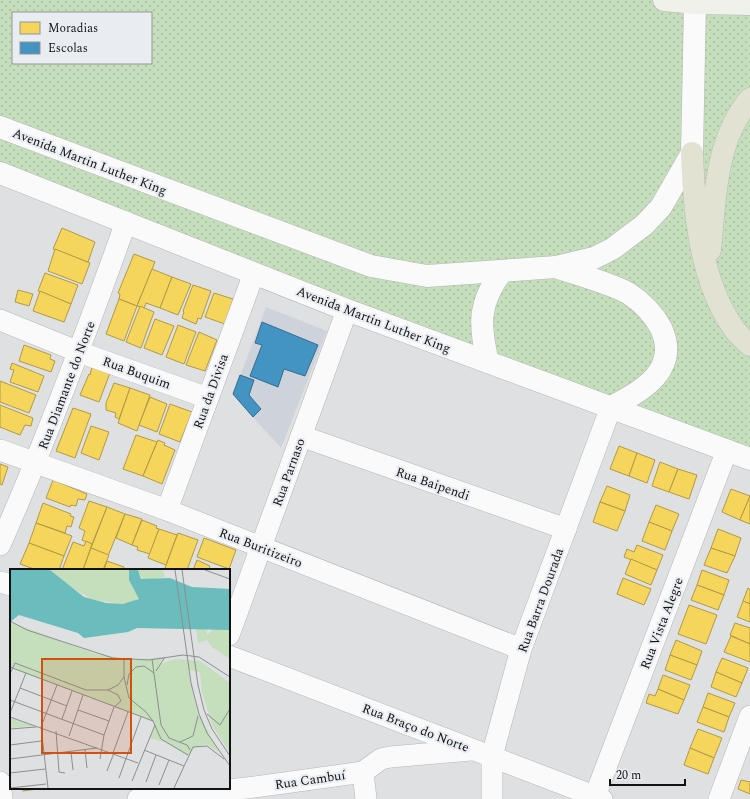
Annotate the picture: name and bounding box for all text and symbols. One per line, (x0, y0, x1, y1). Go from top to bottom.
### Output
legend (12, 12, 152, 64)
text: Moradias (48, 19, 98, 38)
text: Escolas (48, 39, 88, 58)
street label: Avenida Martin Luther King (10, 123, 170, 201)
street label: Avenida Martin Luther King (294, 281, 454, 359)
street label: Rua Diamante do Norte (33, 318, 101, 453)
street label: Rua da Divisa (188, 350, 234, 432)
street label: Rua Buquim (100, 351, 174, 395)
street label: Rua Parnaso (267, 435, 311, 509)
street label: Rua Baipendi (393, 462, 472, 506)
street label: Rua Buritizeiro (216, 523, 305, 573)
street label: Rua Barra Dourada (513, 545, 569, 656)
inset map (10, 569, 230, 789)
street label: Rua Vista Alegre (635, 574, 689, 672)
street label: Rua Braço do Norte (359, 698, 472, 758)
scale bar (610, 761, 685, 787)
street label: Rua Cambuí (274, 765, 348, 795)
text: 20 m (616, 766, 641, 785)

